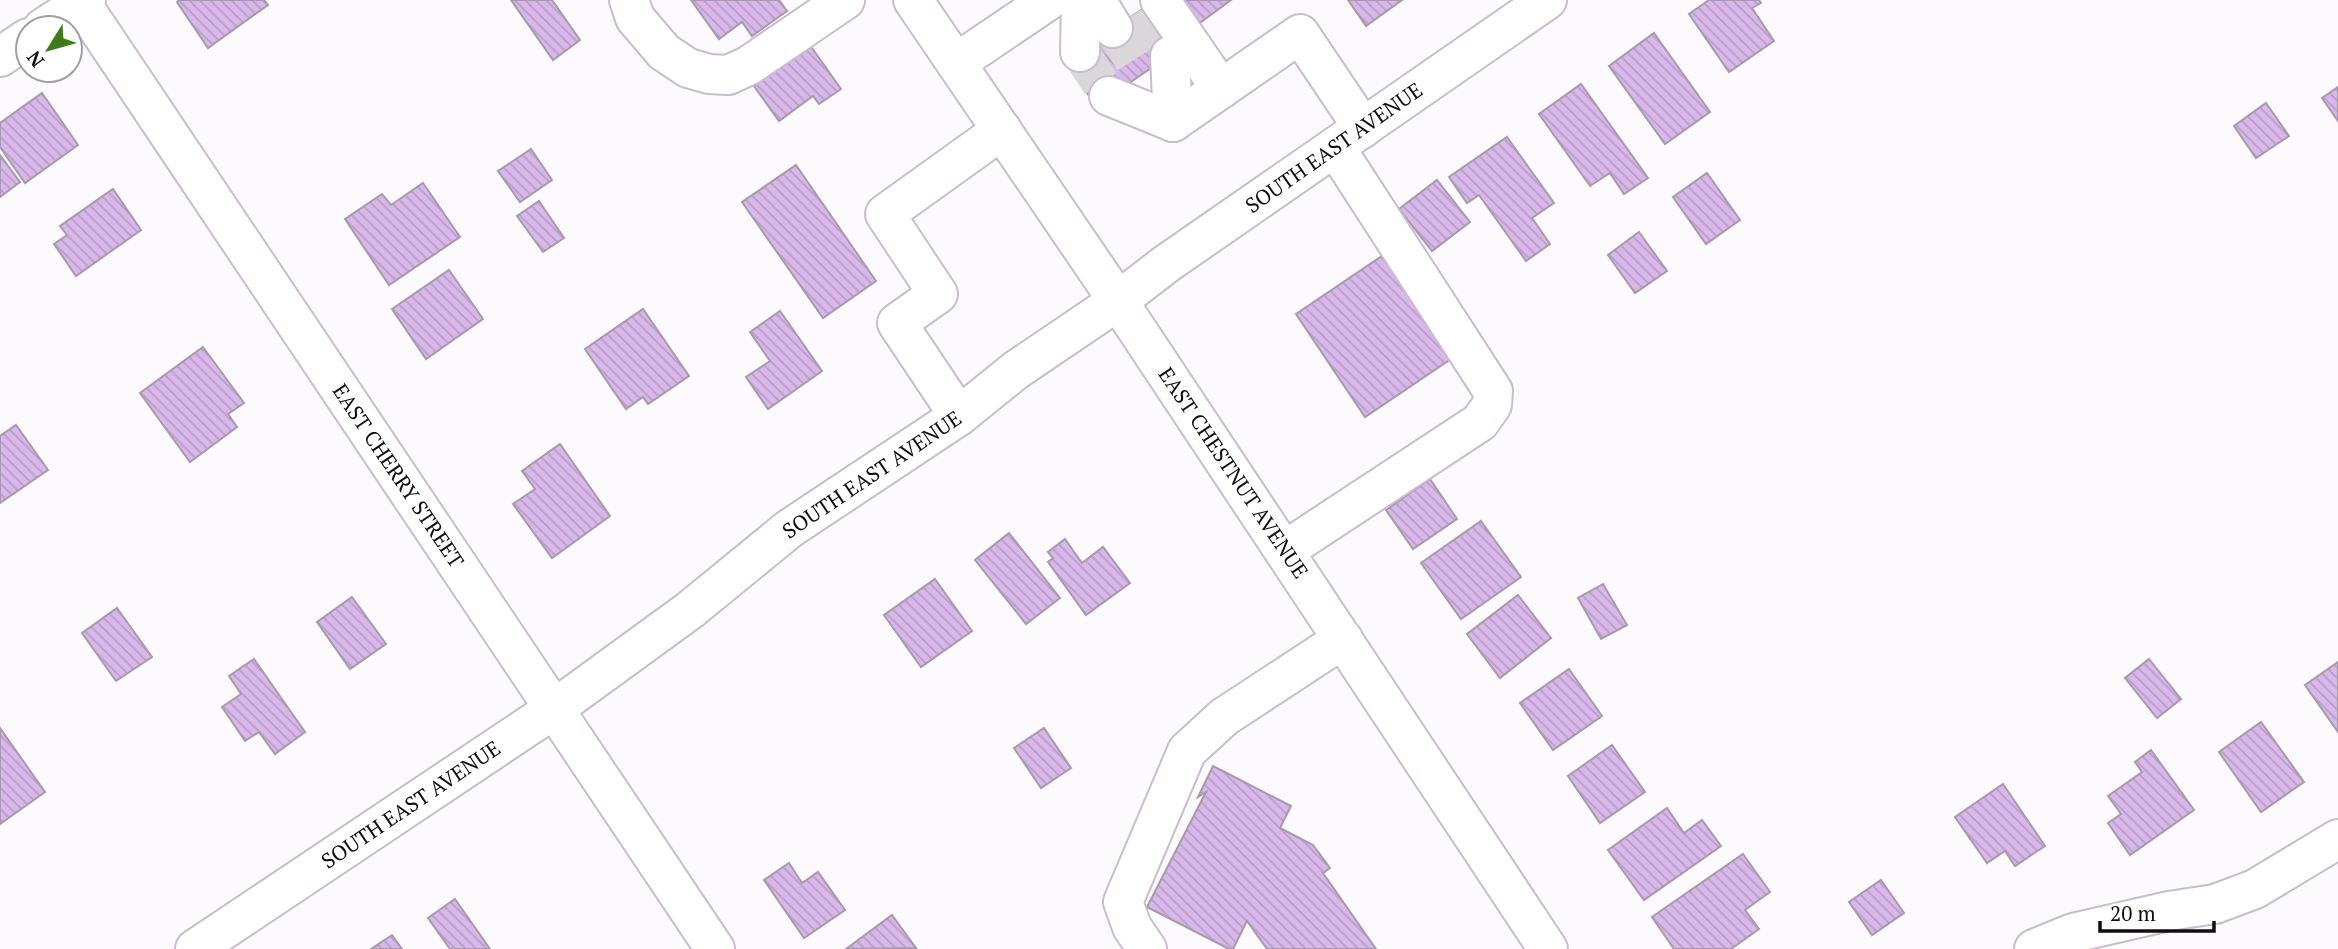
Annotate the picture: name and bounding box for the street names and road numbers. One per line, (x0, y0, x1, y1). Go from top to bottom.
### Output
street label: SOUTH EAST AVENUE (1239, 75, 1428, 219)
street label: EAST CHESTNUT AVENUE (1153, 361, 1315, 583)
street label: EAST CHERRY STREET (327, 378, 471, 573)
street label: SOUTH EAST AVENUE (776, 404, 966, 545)
street label: SOUTH EAST AVENUE (315, 734, 505, 875)

